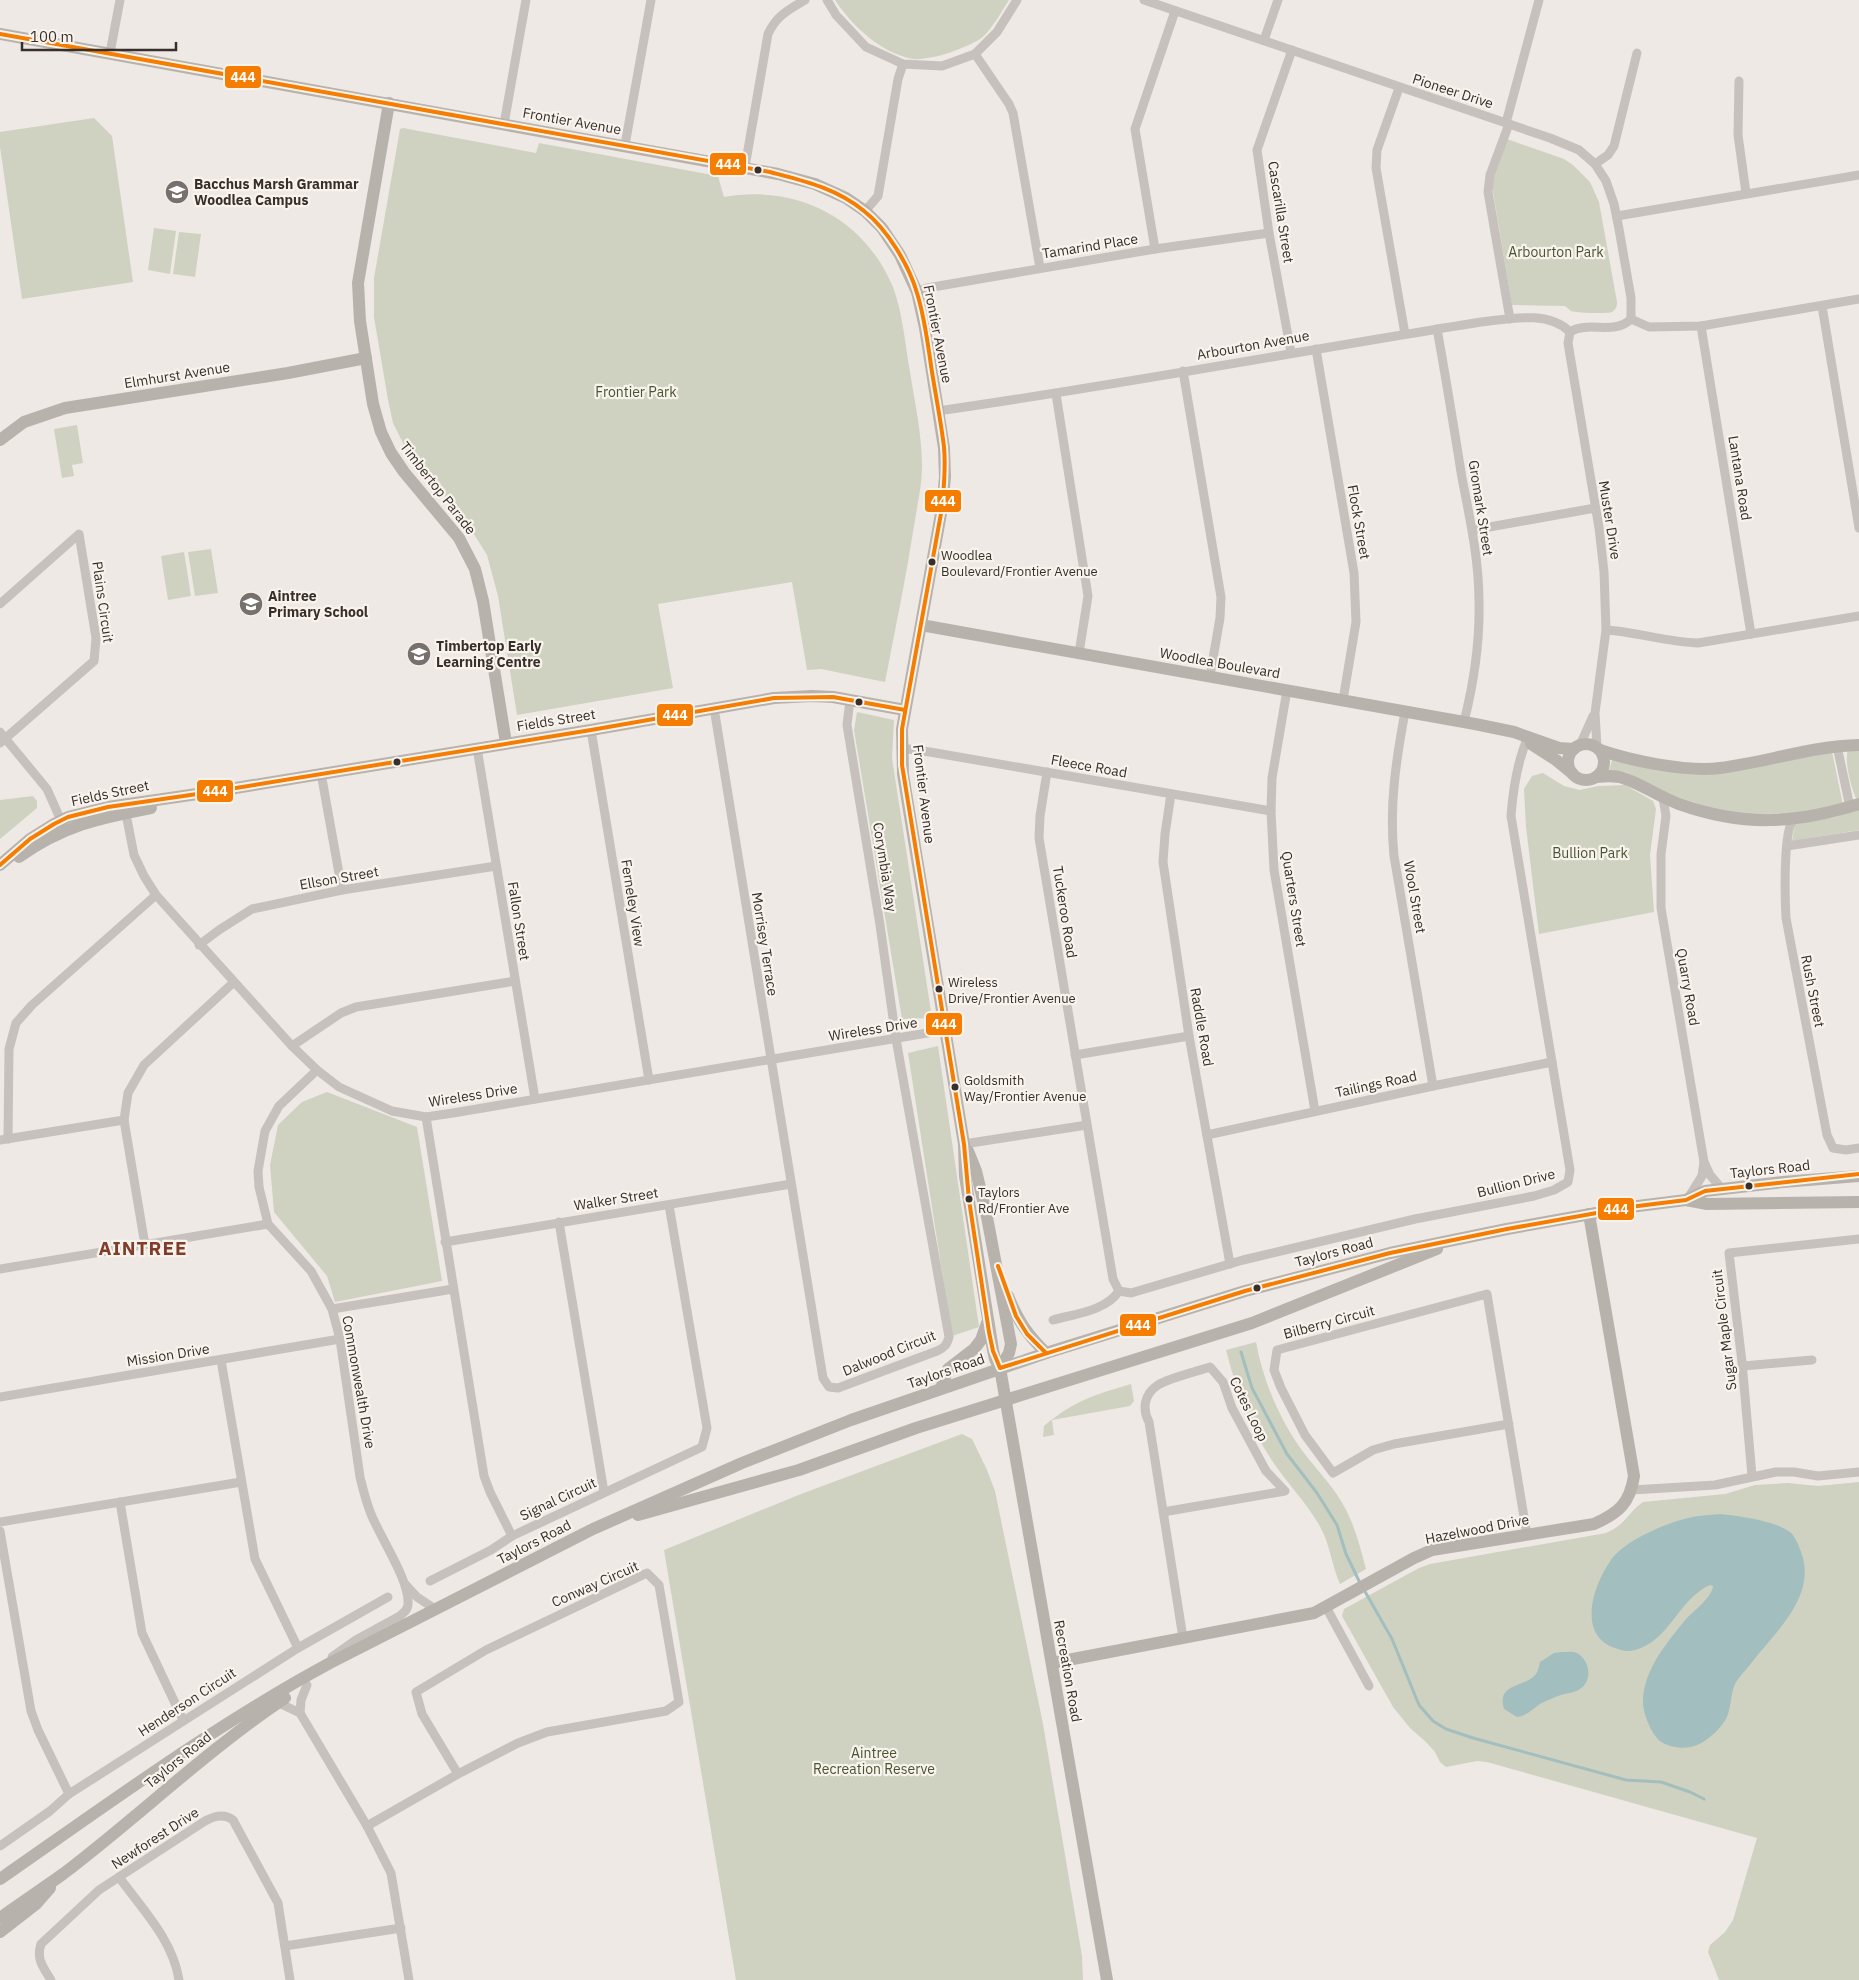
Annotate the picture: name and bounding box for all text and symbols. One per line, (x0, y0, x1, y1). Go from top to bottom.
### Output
scale bar (22, 20, 176, 52)
text: 100 m (30, 27, 74, 46)
line badge: 444 (224, 65, 262, 89)
text: 444 (230, 68, 256, 86)
street label: Pioneer Drive (1410, 69, 1496, 113)
street label: Frontier Avenue (521, 103, 623, 139)
line badge: 444 (709, 152, 747, 176)
text: 444 (715, 155, 741, 173)
street label: Cascarilla Street (1264, 160, 1298, 264)
unlabelled marker (753, 165, 763, 175)
place label: Bacchus Marsh Grammar Woodlea Campus (194, 175, 359, 209)
school or university icon: Bacchus Marsh Grammar Woodlea Campus (164, 179, 190, 205)
street label: Tamarind Place (1041, 230, 1139, 262)
park label: Arbourton Park (1508, 243, 1604, 261)
street label: Frontier Avenue (920, 283, 956, 385)
street label: Arbourton Avenue (1195, 326, 1311, 364)
street label: Elmhurst Avenue (123, 358, 232, 392)
park label: Frontier Park (595, 383, 677, 401)
street label: Lantana Road (1724, 434, 1756, 522)
street label: Timbertop Parade (396, 438, 480, 538)
street label: Gromark Street (1465, 459, 1497, 557)
street label: Muster Drive (1595, 479, 1625, 561)
street label: Flock Street (1344, 483, 1374, 561)
line badge: 444 (924, 489, 962, 513)
text: 444 (930, 492, 956, 510)
place label: Woodlea Boulevard/Frontier Avenue (941, 547, 1098, 580)
marker: Woodlea Boulevard/Frontier Avenue (927, 557, 937, 567)
street label: Plains Circuit (88, 560, 118, 644)
place label: Aintree Primary School (268, 587, 368, 621)
school or university icon: Aintree Primary School (238, 591, 264, 617)
place label: Timbertop Early Learning Centre (436, 637, 542, 671)
school or university icon: Timbertop Early Learning Centre (406, 641, 432, 667)
street label: Woodlea Boulevard (1158, 644, 1282, 682)
unlabelled marker (854, 697, 864, 707)
line badge: 444 (656, 703, 694, 727)
street label: Fields Street (515, 705, 597, 735)
text: 444 (662, 706, 688, 724)
street label: Frontier Avenue (909, 743, 939, 845)
street label: Fleece Road (1049, 750, 1129, 782)
unlabelled marker (392, 757, 402, 767)
street label: Fields Street (69, 776, 151, 810)
line badge: 444 (196, 779, 234, 803)
text: 444 (202, 782, 228, 800)
street label: Corymbia Way (869, 821, 901, 913)
park label: Bullion Park (1552, 844, 1628, 862)
street label: Quarters Street (1278, 850, 1310, 948)
street label: Ferneley View (617, 858, 649, 948)
street label: Wool Street (1400, 859, 1430, 935)
street label: Ellson Street (298, 862, 380, 894)
street label: Tuckeroo Road (1049, 864, 1081, 960)
street label: Fallon Street (504, 880, 534, 962)
street label: Morrisey Terrace (748, 891, 782, 997)
street label: Quarry Road (1672, 947, 1704, 1027)
street label: Rush Street (1797, 953, 1829, 1029)
place label: Wireless Drive/Frontier Avenue (948, 974, 1076, 1007)
marker: Wireless Drive/Frontier Avenue (934, 984, 944, 994)
street label: Raddle Road (1186, 986, 1218, 1068)
line badge: 444 (925, 1012, 963, 1036)
street label: Wireless Drive (827, 1013, 919, 1045)
text: 444 (931, 1015, 957, 1033)
street label: Tailings Road (1334, 1067, 1418, 1101)
place label: Goldsmith Way/Frontier Avenue (964, 1072, 1086, 1105)
street label: Wireless Drive (427, 1079, 519, 1111)
marker: Goldsmith Way/Frontier Avenue (950, 1082, 960, 1092)
street label: Taylors Road (1729, 1156, 1811, 1182)
street label: Bullion Drive (1475, 1165, 1557, 1201)
unlabelled marker (1744, 1181, 1754, 1191)
street label: Walker Street (572, 1183, 660, 1215)
place label: Taylors Rd/Frontier Ave (978, 1184, 1069, 1217)
marker: Taylors Rd/Frontier Ave (964, 1194, 974, 1204)
line badge: 444 (1597, 1197, 1635, 1221)
text: 444 (1603, 1200, 1629, 1218)
street label: Taylors Road (1293, 1233, 1375, 1271)
district label: AINTREE (99, 1236, 187, 1260)
street label: Sugar Maple Circuit (1708, 1268, 1740, 1392)
unlabelled marker (1252, 1283, 1262, 1293)
street label: Bilberry Circuit (1281, 1301, 1377, 1343)
line badge: 444 (1119, 1313, 1157, 1337)
street label: Commonwealth Drive (338, 1314, 380, 1450)
text: 444 (1125, 1316, 1151, 1334)
street label: Dalwood Circuit (840, 1326, 938, 1380)
street label: Mission Drive (125, 1340, 211, 1370)
street label: Taylors Road (905, 1349, 987, 1393)
street label: Cotes Loop (1226, 1374, 1272, 1444)
street label: Signal Circuit (517, 1473, 599, 1525)
street label: Hazelwood Drive (1424, 1510, 1531, 1548)
street label: Taylors Road (494, 1516, 574, 1568)
street label: Conway Circuit (549, 1557, 641, 1611)
street label: Recreation Road (1050, 1619, 1086, 1723)
street label: Henderson Circuit (135, 1664, 239, 1740)
street label: Taylors Road (141, 1728, 215, 1792)
park label: Aintree Recreation Reserve (813, 1744, 935, 1778)
street label: Newforest Drive (108, 1803, 202, 1873)

